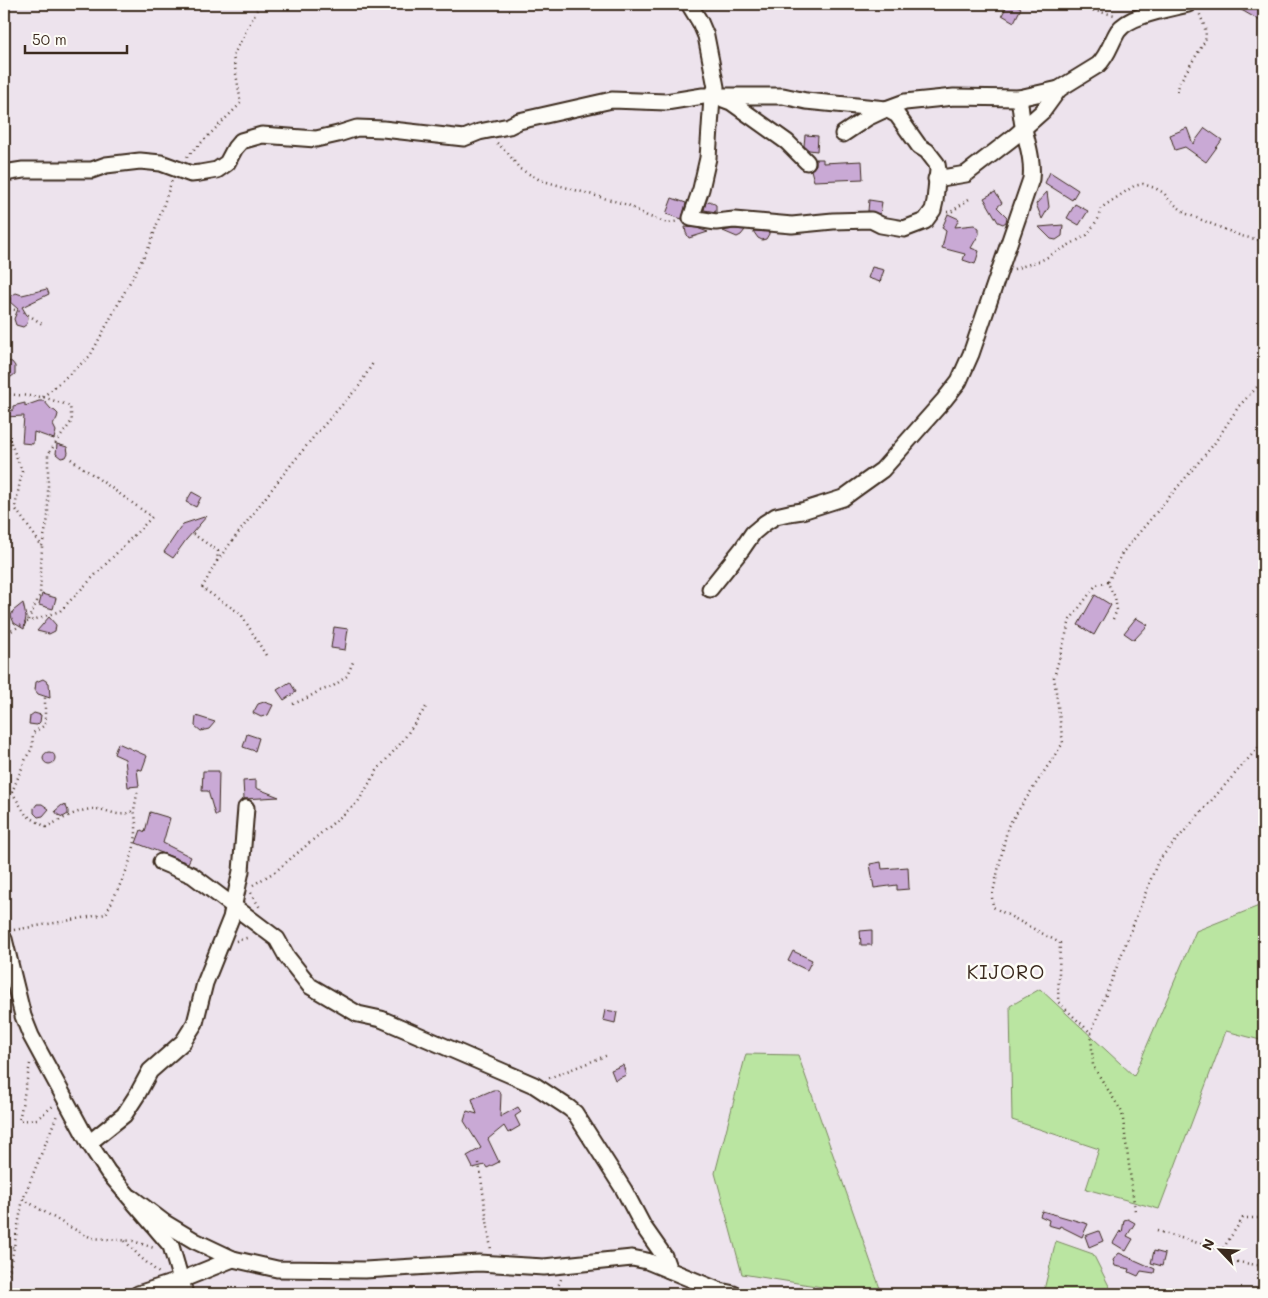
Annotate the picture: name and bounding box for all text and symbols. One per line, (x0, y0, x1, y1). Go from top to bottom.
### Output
scale bar (25, 22, 128, 54)
text: 50 m (32, 29, 67, 49)
district label: KIJORO (967, 959, 1045, 984)
north arrow (1196, 1226, 1246, 1276)
text: N (1197, 1235, 1219, 1253)

